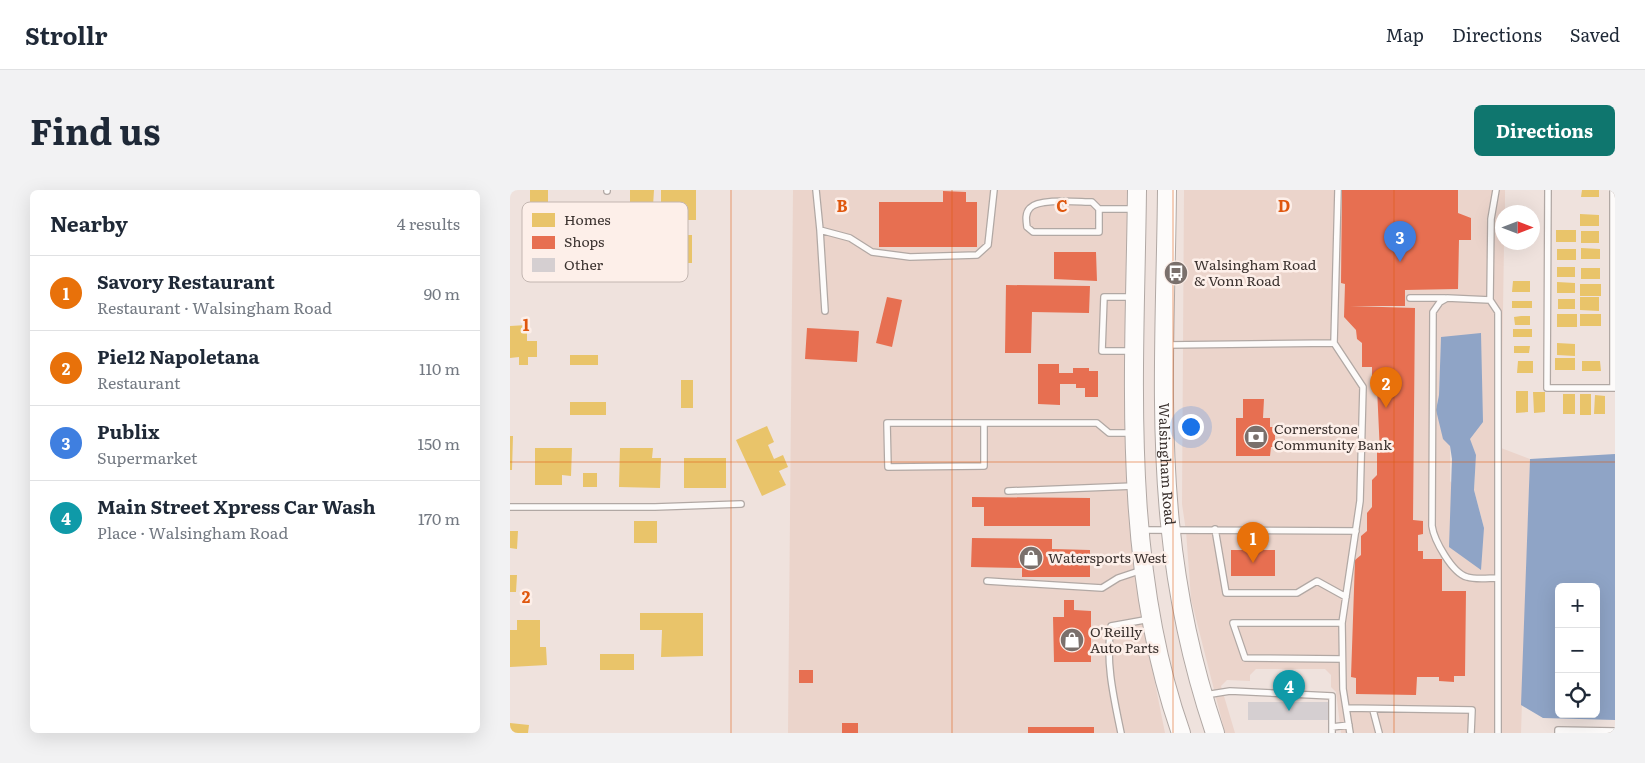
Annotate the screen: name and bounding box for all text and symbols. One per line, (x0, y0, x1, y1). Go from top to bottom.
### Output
text: Strollr (25, 17, 108, 52)
text: Map (1386, 21, 1424, 48)
text: Directions (1452, 21, 1542, 48)
text: Saved (1570, 21, 1620, 48)
text: Find us (30, 104, 160, 156)
button: Directions (1474, 105, 1615, 156)
text: B (836, 193, 848, 217)
text: C (1056, 193, 1068, 217)
text: D (1278, 193, 1290, 217)
legend (522, 202, 688, 282)
north arrow (1495, 205, 1540, 250)
text: Nearby (50, 207, 128, 238)
text: Homes (564, 209, 611, 229)
text: 4 results (397, 211, 460, 235)
pin: 3 (1384, 221, 1416, 262)
text: Shops (564, 231, 604, 251)
text: Other (564, 254, 604, 274)
place label: Walsingham Road & Vonn Road (1194, 254, 1317, 290)
bus stop icon: Walsingham Road & Vonn Road (1163, 260, 1189, 286)
text: Savory Restaurant (97, 267, 275, 295)
text: 1 (63, 281, 69, 305)
text: 90 m (424, 281, 460, 305)
text: Restaurant · Walsingham Road (97, 295, 332, 319)
text: 1 (523, 312, 530, 336)
text: Pie12 Napoletana (97, 342, 260, 370)
text: 2 (62, 356, 70, 380)
text: 110 m (419, 356, 460, 380)
pin: 2 (1370, 367, 1402, 408)
text: Restaurant (97, 370, 181, 394)
street label: Walsingham Road (1155, 403, 1181, 526)
your location (1178, 414, 1204, 440)
text: Publix (97, 417, 159, 445)
place label: Cornerstone Community Bank (1274, 418, 1392, 454)
bank icon: Cornerstone Community Bank (1243, 424, 1269, 450)
text: 3 (62, 431, 70, 455)
text: 150 m (417, 431, 460, 455)
text: Supermarket (97, 445, 197, 469)
text: Main Street Xpress Car Wash (97, 492, 376, 520)
text: 4 (61, 506, 71, 530)
text: 170 m (418, 506, 460, 530)
text: Place · Walsingham Road (97, 520, 288, 544)
pin: 1 (1237, 522, 1269, 563)
shop icon: Watersports West (1018, 545, 1044, 571)
place label: Watersports West (1048, 547, 1167, 567)
map controls (1555, 583, 1600, 718)
button: + (1555, 583, 1600, 628)
text: 2 (522, 584, 531, 608)
place label: O'Reilly Auto Parts (1090, 621, 1159, 657)
shop icon: O'Reilly Auto Parts (1059, 627, 1085, 653)
button: − (1555, 628, 1600, 673)
pin: 4 (1273, 670, 1305, 711)
button: locate (1555, 673, 1600, 718)

